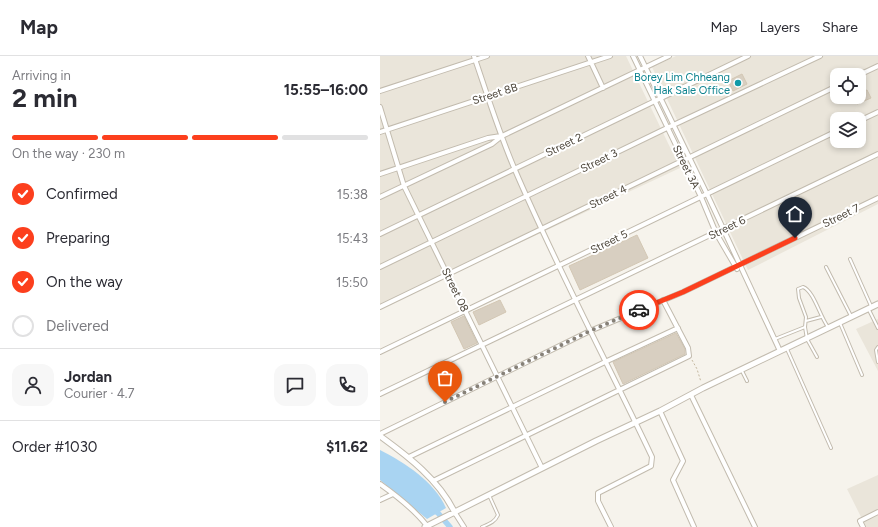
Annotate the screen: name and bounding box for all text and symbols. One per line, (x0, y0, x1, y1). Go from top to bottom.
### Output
text: Map (20, 16, 58, 39)
text: Map (710, 19, 738, 36)
text: Layers (760, 19, 800, 36)
text: Share (822, 19, 858, 36)
text: Arriving in (12, 68, 71, 83)
map controls (830, 68, 866, 148)
button: locate (830, 68, 866, 104)
place label: Borey Lim Chheang Hak Sale Office (634, 71, 730, 97)
marker: Borey Lim Chheang Hak Sale Office (733, 78, 743, 88)
street label: Street 8B (471, 80, 520, 107)
text: 15:55–16:00 (284, 81, 368, 99)
text: 2 min (12, 82, 78, 114)
button: layers (830, 112, 866, 148)
street label: Street 2 (543, 130, 585, 160)
street label: Street 3A (670, 143, 702, 191)
text: On the way · 230 m (12, 146, 125, 161)
street label: Street 3 (578, 146, 620, 176)
street label: Street 4 (587, 182, 629, 212)
icon: check (12, 183, 34, 205)
text: Confirmed (46, 185, 118, 203)
text: 15:38 (337, 187, 368, 202)
pin (778, 197, 812, 238)
street label: Street 7 (820, 201, 862, 230)
icon: home (784, 203, 806, 225)
street label: Street 6 (706, 213, 748, 243)
icon: check (12, 227, 34, 249)
street label: Street 5 (588, 227, 630, 257)
text: Preparing (46, 229, 110, 247)
text: 15:43 (337, 231, 368, 246)
street label: Street 08 (439, 266, 471, 314)
icon: check (12, 271, 34, 293)
text: On the way (46, 273, 123, 291)
text: 15:50 (336, 275, 368, 290)
courier (619, 290, 659, 330)
icon: car (628, 299, 650, 321)
text: Delivered (46, 317, 109, 335)
pin (428, 361, 462, 402)
button: person (12, 364, 54, 406)
button: chat (274, 364, 316, 406)
button: phone (326, 364, 368, 406)
icon: bag (434, 367, 456, 389)
text: Jordan (64, 368, 112, 386)
text: Courier · 4.7 (64, 386, 135, 401)
text: Order #1030 (12, 438, 98, 456)
text: $11.62 (326, 438, 368, 456)

